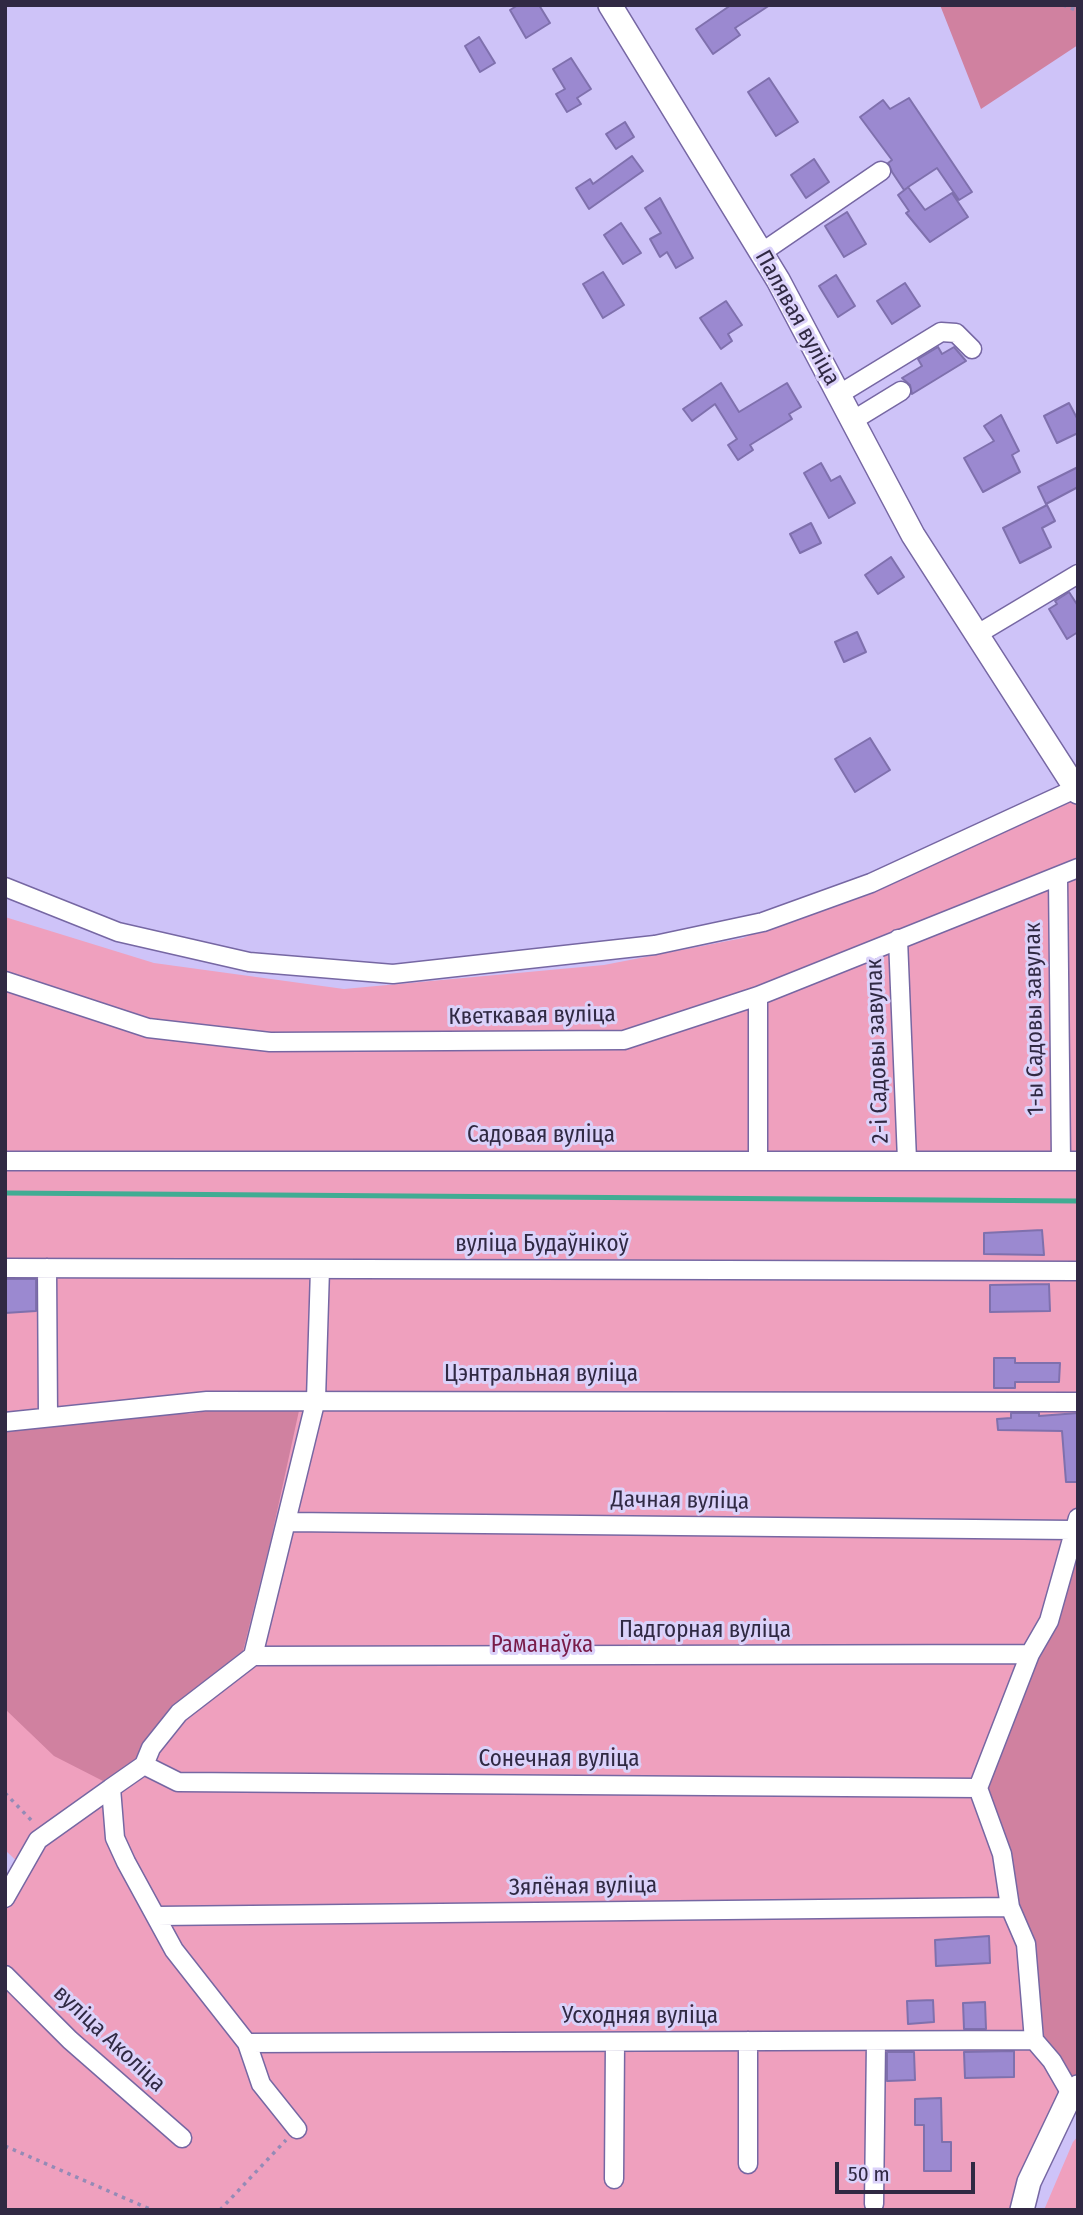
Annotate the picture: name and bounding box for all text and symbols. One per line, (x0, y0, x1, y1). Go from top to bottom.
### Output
street label: Палявая вуліца (749, 246, 845, 390)
street label: 1-ы Садовы завулак (1020, 922, 1050, 1116)
street label: 2-і Садовы завулак (861, 958, 895, 1144)
street label: Кветкавая вуліца (448, 1001, 616, 1031)
street label: Садовая вуліца (467, 1122, 615, 1150)
street label: вуліца Будаўнікоў (455, 1231, 629, 1259)
street label: Цэнтральная вуліца (444, 1361, 638, 1389)
street label: Дачная вуліца (611, 1486, 749, 1516)
street label: Падгорная вуліца (619, 1617, 791, 1645)
park label: Раманаўка (491, 1632, 593, 1660)
street label: Сонечная вуліца (479, 1746, 639, 1774)
street label: Зялёная вуліца (509, 1872, 657, 1902)
street label: вуліца Аколіца (47, 1980, 171, 2098)
street label: Усходняя вуліца (562, 2003, 718, 2031)
scale bar (838, 2148, 978, 2192)
text: 50 m (848, 2161, 890, 2187)

